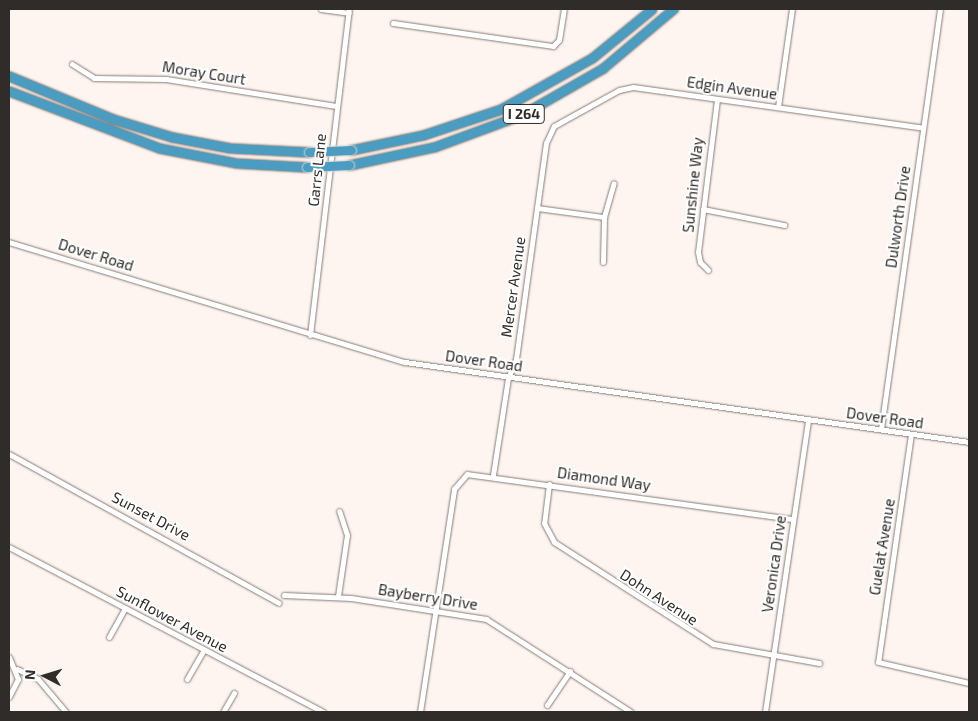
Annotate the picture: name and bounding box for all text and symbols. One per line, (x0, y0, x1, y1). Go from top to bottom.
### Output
street label: Moray Court (161, 57, 247, 89)
street label: Edgin Avenue (685, 73, 779, 103)
road number: I 264 (503, 102, 545, 126)
street label: Garrs Lane (304, 133, 330, 207)
street label: Sunshine Way (679, 136, 707, 234)
street label: Dulworth Drive (882, 165, 914, 269)
street label: Dover Road (56, 235, 136, 275)
street label: Mercer Avenue (497, 235, 529, 339)
street label: Dover Road (444, 347, 524, 375)
street label: Dover Road (845, 404, 925, 432)
street label: Diamond Way (556, 464, 652, 494)
street label: Sunset Drive (109, 488, 193, 544)
street label: Guelat Avenue (865, 497, 899, 597)
street label: Veronica Drive (758, 514, 790, 614)
street label: Dohn Avenue (617, 565, 701, 629)
street label: Bayberry Drive (377, 580, 479, 614)
street label: Sunflower Avenue (113, 582, 231, 656)
north arrow (20, 651, 70, 701)
text: N (21, 669, 38, 680)

